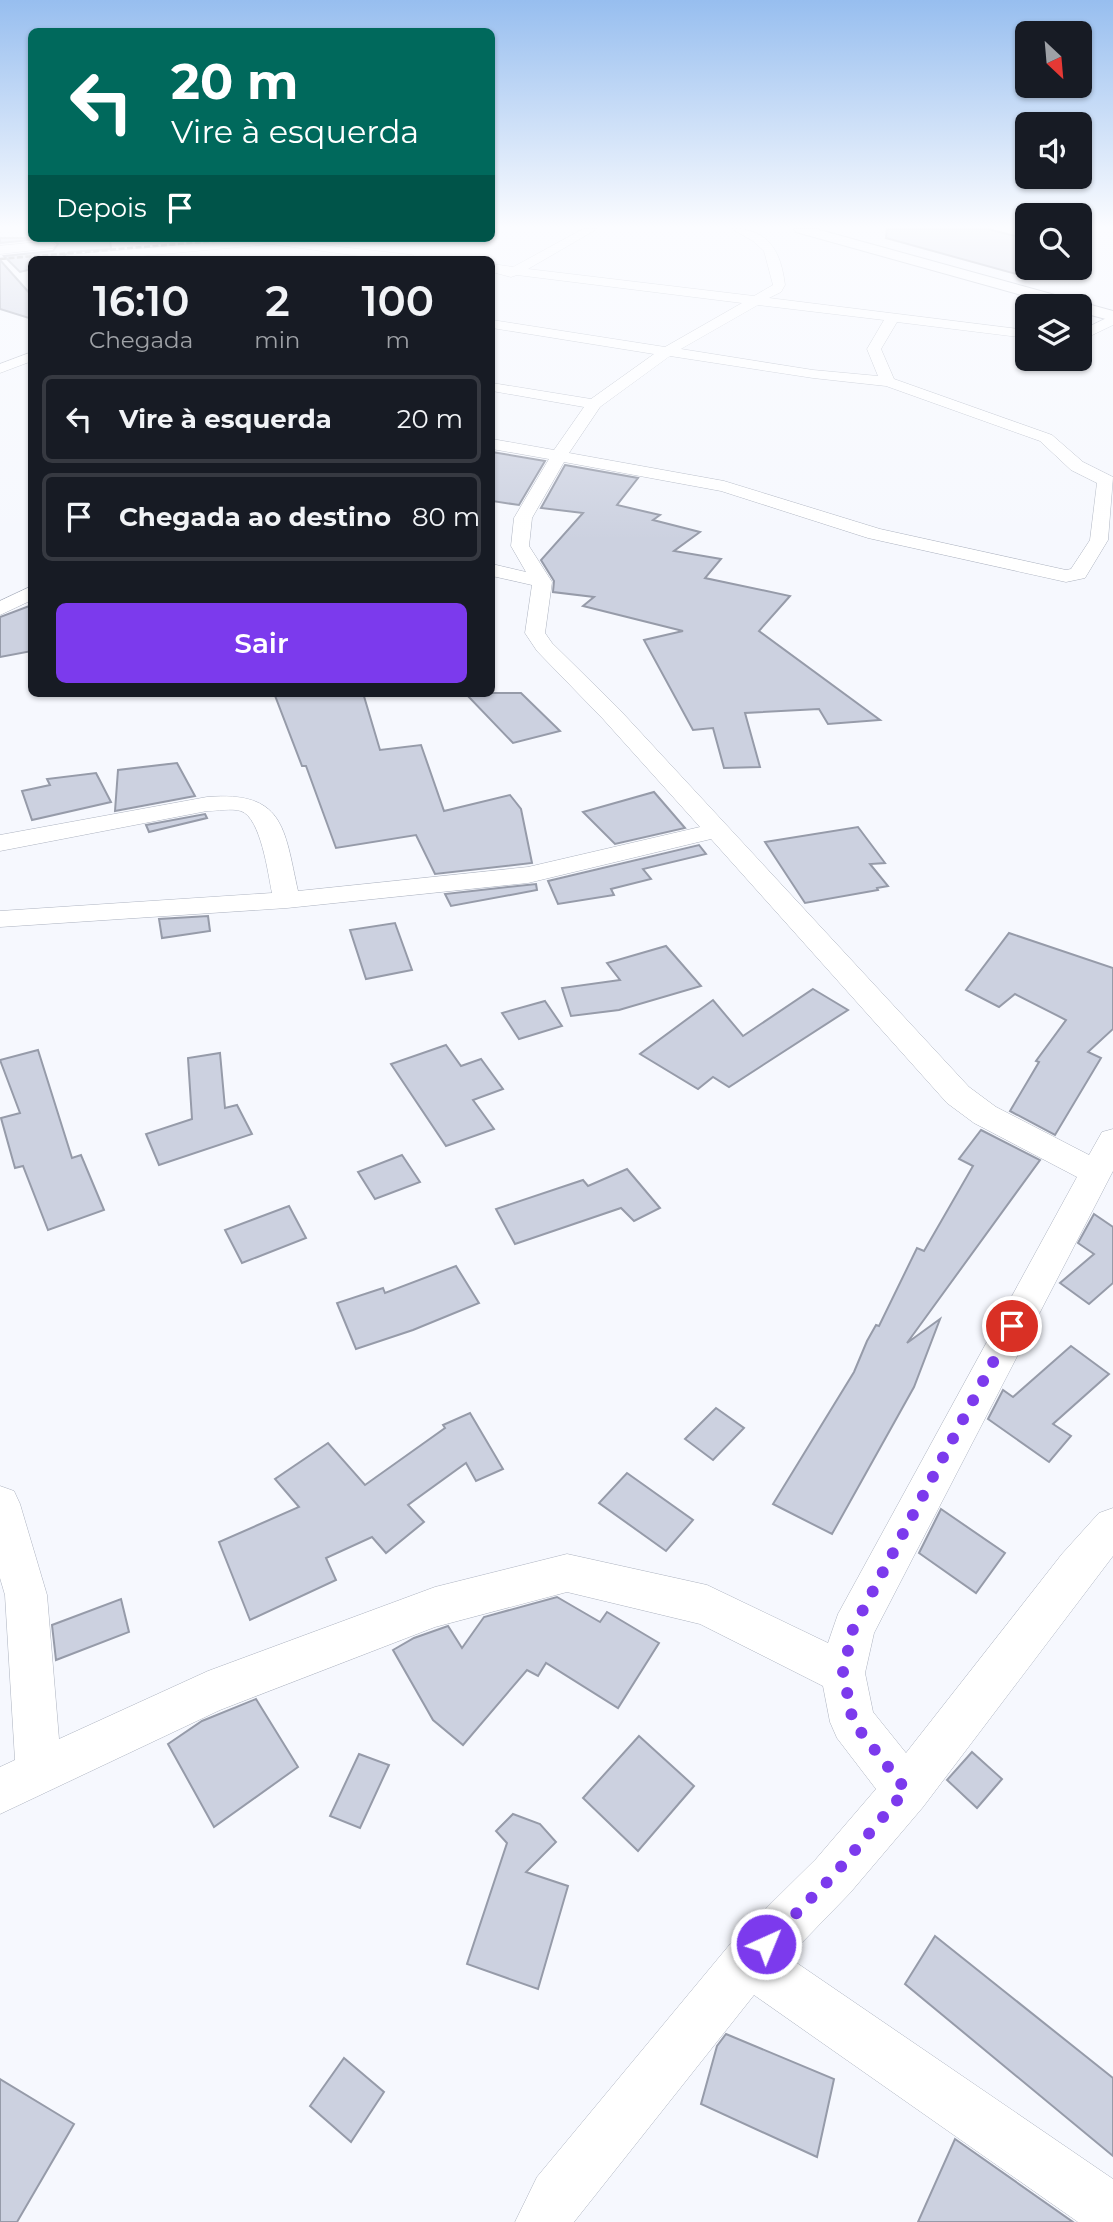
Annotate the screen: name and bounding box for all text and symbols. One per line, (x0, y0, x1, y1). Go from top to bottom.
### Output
north arrow (1015, 21, 1092, 98)
map controls (1015, 21, 1092, 371)
text: 20 m (171, 52, 298, 111)
icon: left (56, 56, 147, 147)
text: Vire à esquerda (171, 112, 419, 151)
button: sound (1015, 112, 1092, 189)
icon: arrive (161, 189, 199, 227)
text: Depois (56, 192, 147, 224)
button: search (1015, 203, 1092, 280)
text: 16:10 (93, 275, 190, 327)
text: 2 (265, 275, 290, 327)
text: 100 (361, 275, 434, 327)
button: layers (1015, 294, 1092, 371)
text: Chegada (89, 326, 193, 354)
text: min (254, 326, 300, 354)
text: m (386, 326, 410, 354)
icon: left (60, 400, 98, 438)
text: Vire à esquerda (119, 403, 332, 435)
text: 20 m (397, 403, 463, 435)
icon: arrive (60, 498, 98, 536)
text: Chegada ao destino (119, 501, 391, 533)
text: 80 m (412, 501, 480, 533)
button: Sair (56, 603, 467, 683)
pin (982, 1296, 1042, 1356)
icon: arrive (993, 1307, 1031, 1345)
position arrow (729, 1907, 803, 1981)

